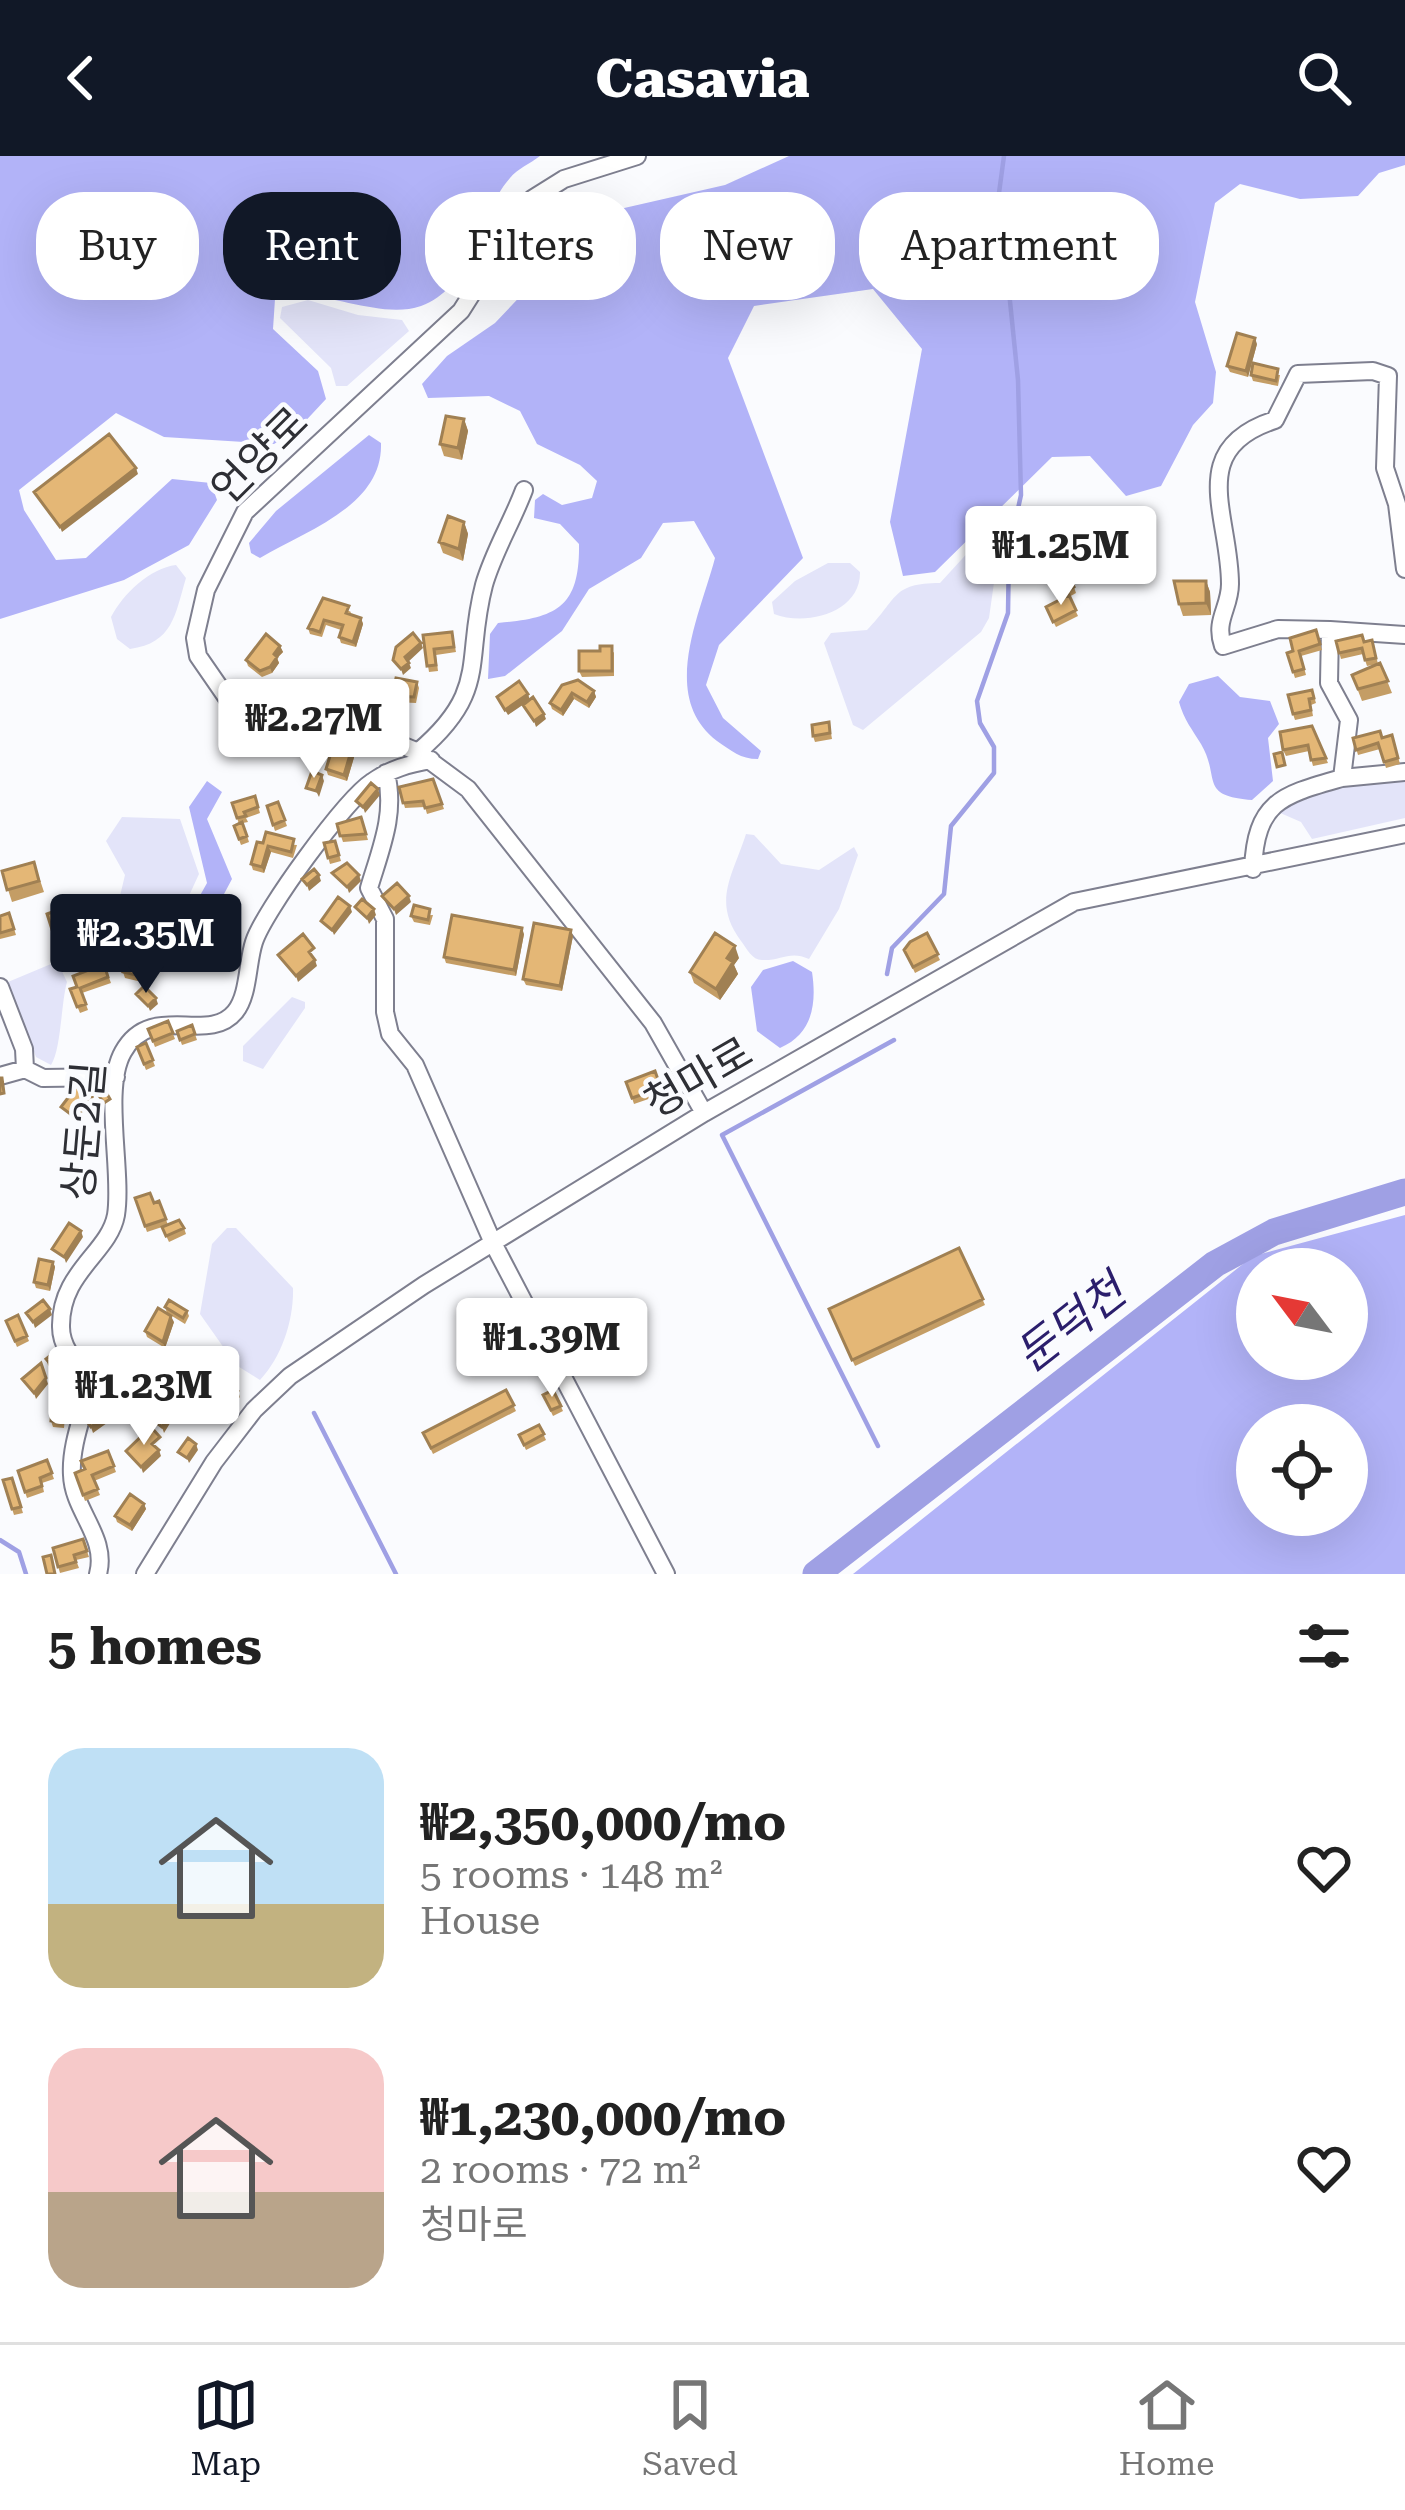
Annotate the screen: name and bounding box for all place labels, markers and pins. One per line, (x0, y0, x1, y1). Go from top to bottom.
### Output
pin: ₩1.25M (963, 506, 1159, 608)
pin: ₩2.27M (216, 679, 412, 781)
pin: ₩2.35M (48, 894, 244, 996)
pin: ₩1.39M (454, 1298, 650, 1400)
pin: ₩1.23M (46, 1346, 242, 1448)

